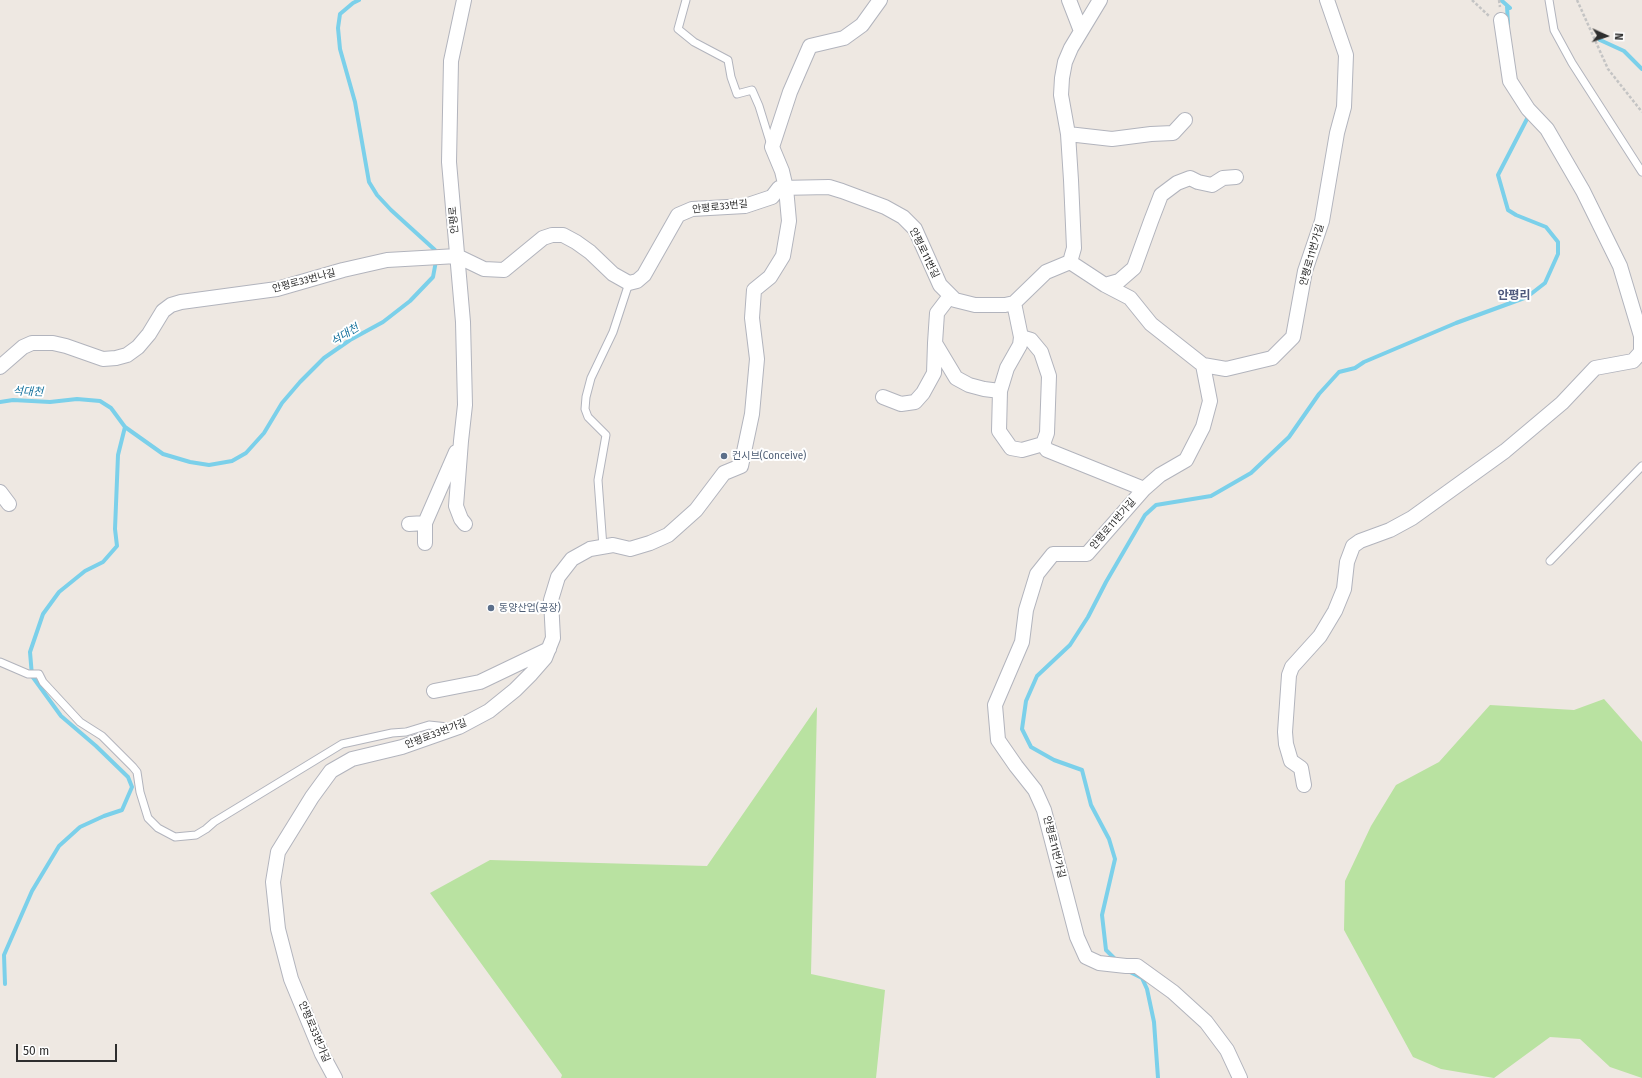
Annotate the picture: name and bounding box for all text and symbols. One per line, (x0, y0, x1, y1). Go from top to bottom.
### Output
north arrow (1586, 16, 1626, 56)
text: N (1612, 33, 1625, 41)
street label: 안평로33번길 (692, 198, 748, 216)
street label: 안평로 (447, 206, 461, 234)
street label: 안평로11번가길 (1297, 223, 1327, 287)
street label: 안평로11번길 (907, 226, 941, 280)
street label: 안평로33번나길 (271, 267, 337, 295)
district label: 안평리 (1497, 289, 1531, 303)
water label: 석대천 (329, 321, 361, 349)
water label: 석대천 (13, 385, 43, 399)
place label: 컨시브(Conceive) (732, 450, 806, 462)
marker: 컨시브(Conceive) (719, 451, 729, 461)
street label: 안평로11번가길 (1088, 496, 1138, 552)
place label: 동양산업(공장) (499, 602, 561, 614)
marker: 동양산업(공장) (486, 603, 496, 613)
street label: 안평로33번가길 (403, 717, 469, 751)
street label: 안평로11번가길 (1040, 815, 1068, 879)
street label: 안평로33번가길 (296, 1000, 332, 1064)
scale bar (18, 1036, 119, 1062)
text: 50 m (23, 1044, 49, 1058)

